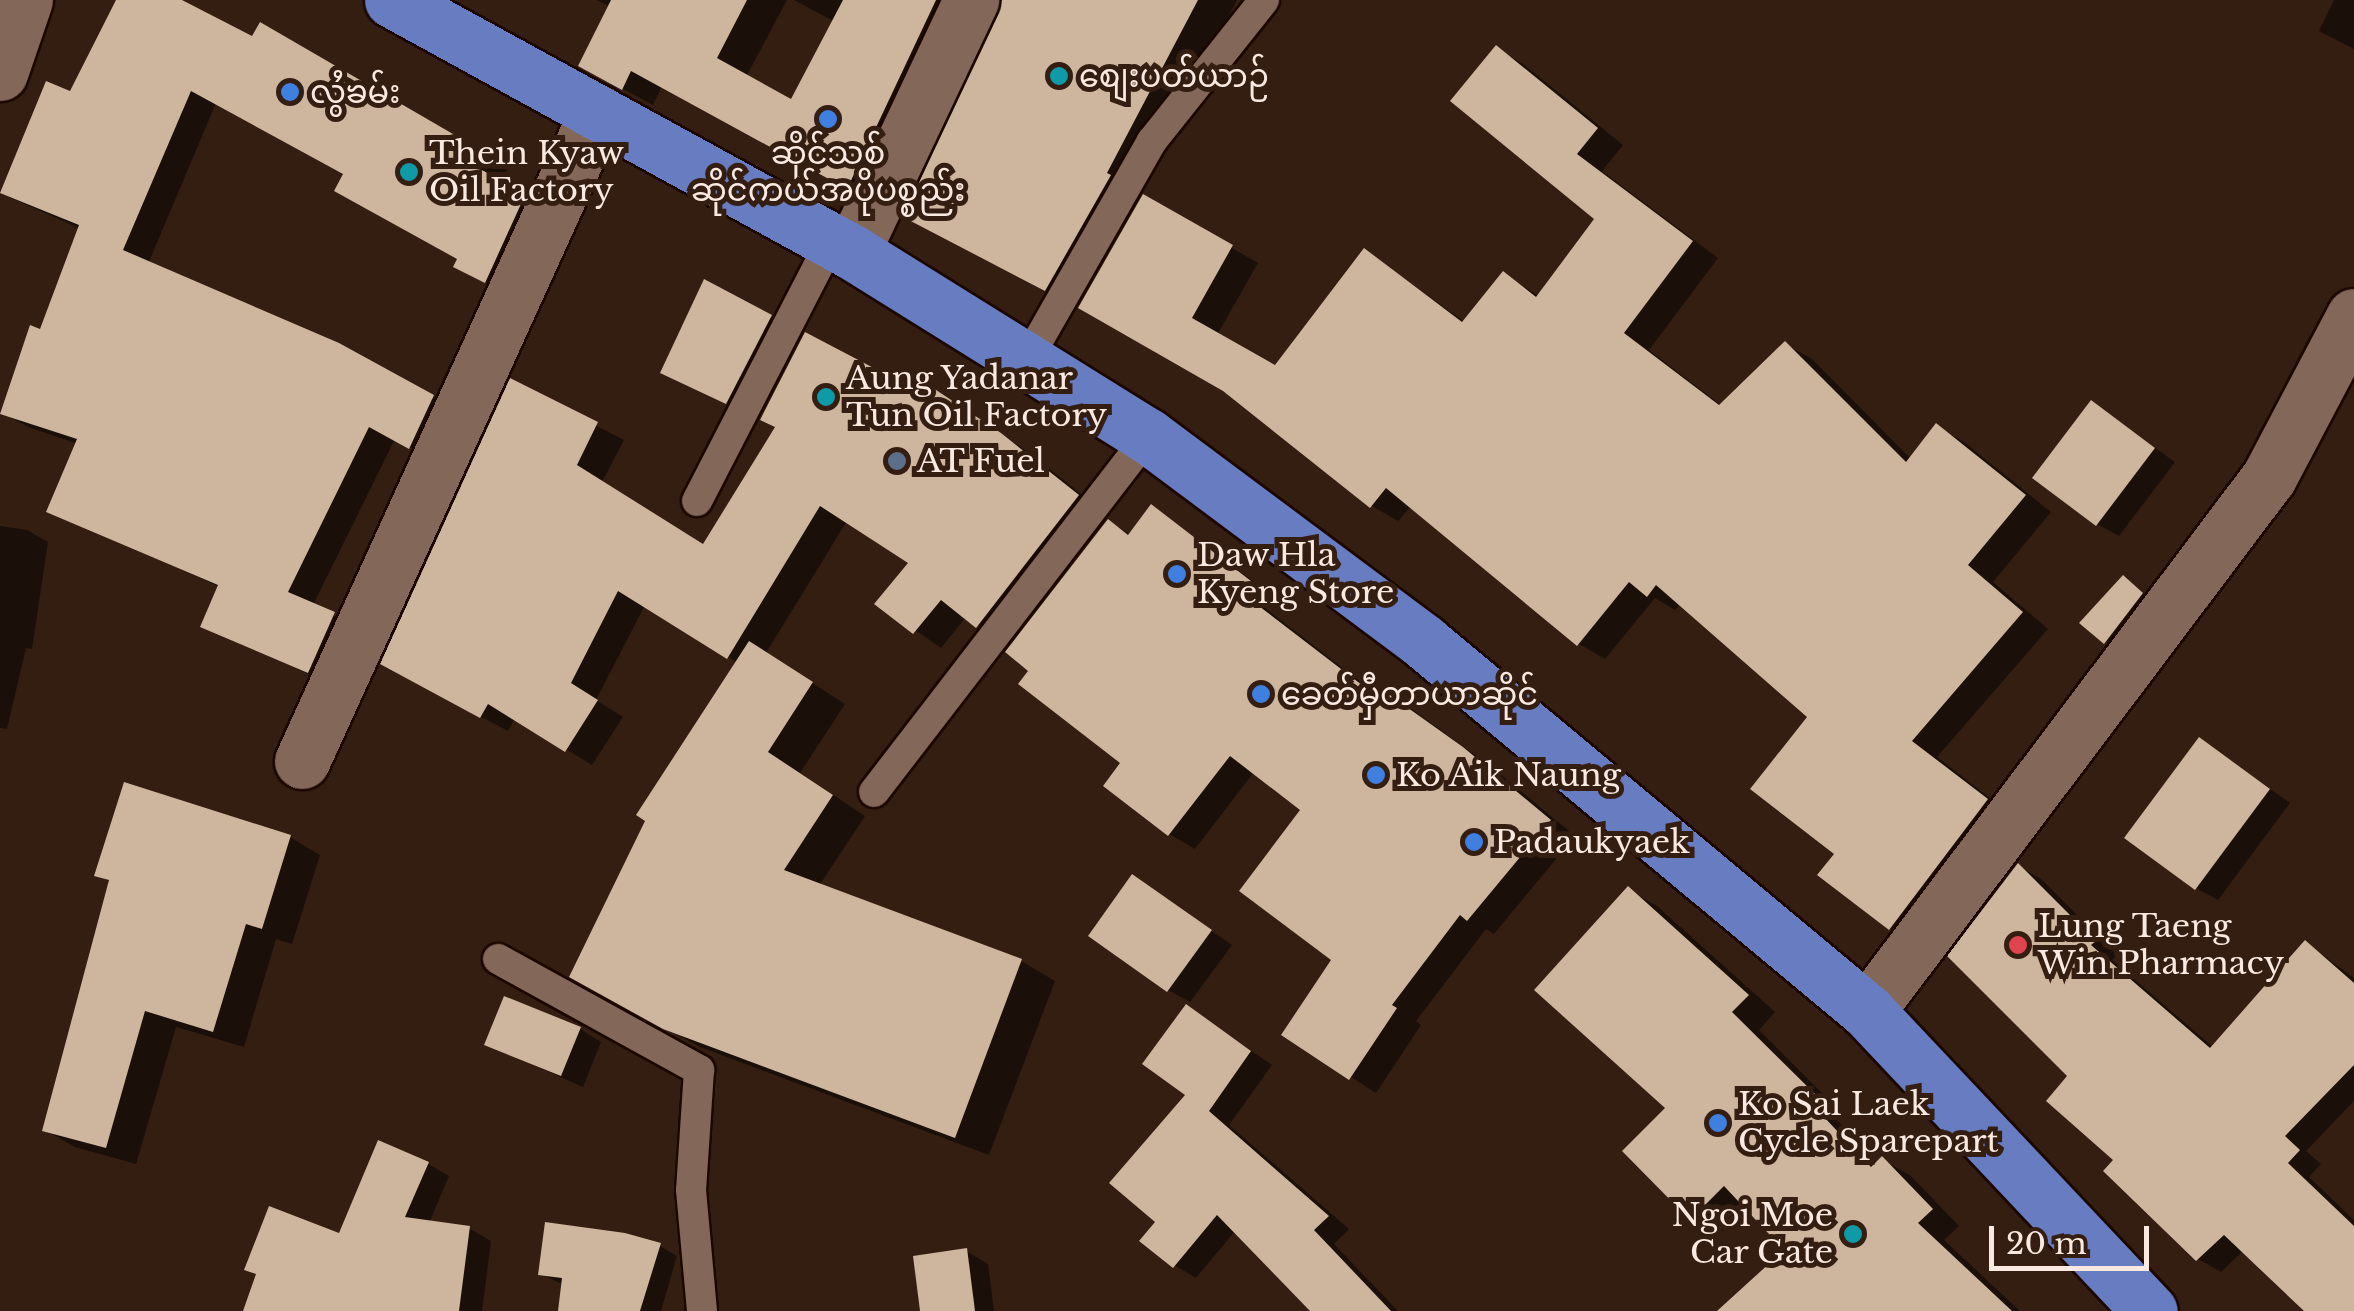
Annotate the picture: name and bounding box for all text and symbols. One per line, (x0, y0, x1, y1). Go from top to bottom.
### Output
place label: စျေးပတ်ယာဉ် (1079, 57, 1269, 95)
marker: စျေးပတ်ယာဉ် (1048, 65, 1070, 87)
place label: လွႆၶမ်း (310, 73, 400, 111)
marker: လွႆၶမ်း (279, 81, 301, 103)
marker: ဆိုင်သစ် ဆိုင်ကယ်အပိုပစ္စည်း (817, 108, 839, 130)
place label: Thein Kyaw Oil Factory (429, 135, 624, 210)
place label: ဆိုင်သစ် ဆိုင်ကယ်အပိုပစ္စည်း (691, 135, 965, 210)
marker: Thein Kyaw Oil Factory (398, 161, 420, 183)
place label: Aung Yadanar Tun Oil Factory (846, 360, 1107, 435)
marker: Aung Yadanar Tun Oil Factory (815, 386, 837, 408)
place label: AT Fuel (917, 442, 1046, 480)
marker: AT Fuel (886, 450, 908, 472)
place label: Daw Hla Kyeng Store (1197, 537, 1395, 612)
marker: Daw Hla Kyeng Store (1166, 563, 1188, 585)
place label: ခေတ်မှီတာယာဆိုင် (1281, 675, 1538, 713)
marker: ခေတ်မှီတာယာဆိုင် (1250, 683, 1272, 705)
place label: Ko Aik Naung (1396, 756, 1623, 794)
marker: Ko Aik Naung (1365, 764, 1387, 786)
place label: Padaukyaek (1494, 823, 1690, 861)
marker: Padaukyaek (1463, 831, 1485, 853)
place label: Lung Taeng Win Pharmacy (2038, 908, 2284, 983)
marker: Lung Taeng Win Pharmacy (2007, 934, 2029, 956)
place label: Ko Sai Laek Cycle Sparepart (1738, 1086, 1999, 1161)
marker: Ko Sai Laek Cycle Sparepart (1707, 1112, 1729, 1134)
place label: Ngoi Moe Car Gate (1672, 1197, 1833, 1272)
scale bar (1994, 1206, 2154, 1268)
marker: Ngoi Moe Car Gate (1842, 1223, 1864, 1245)
text: 20 m (2006, 1225, 2087, 1262)

